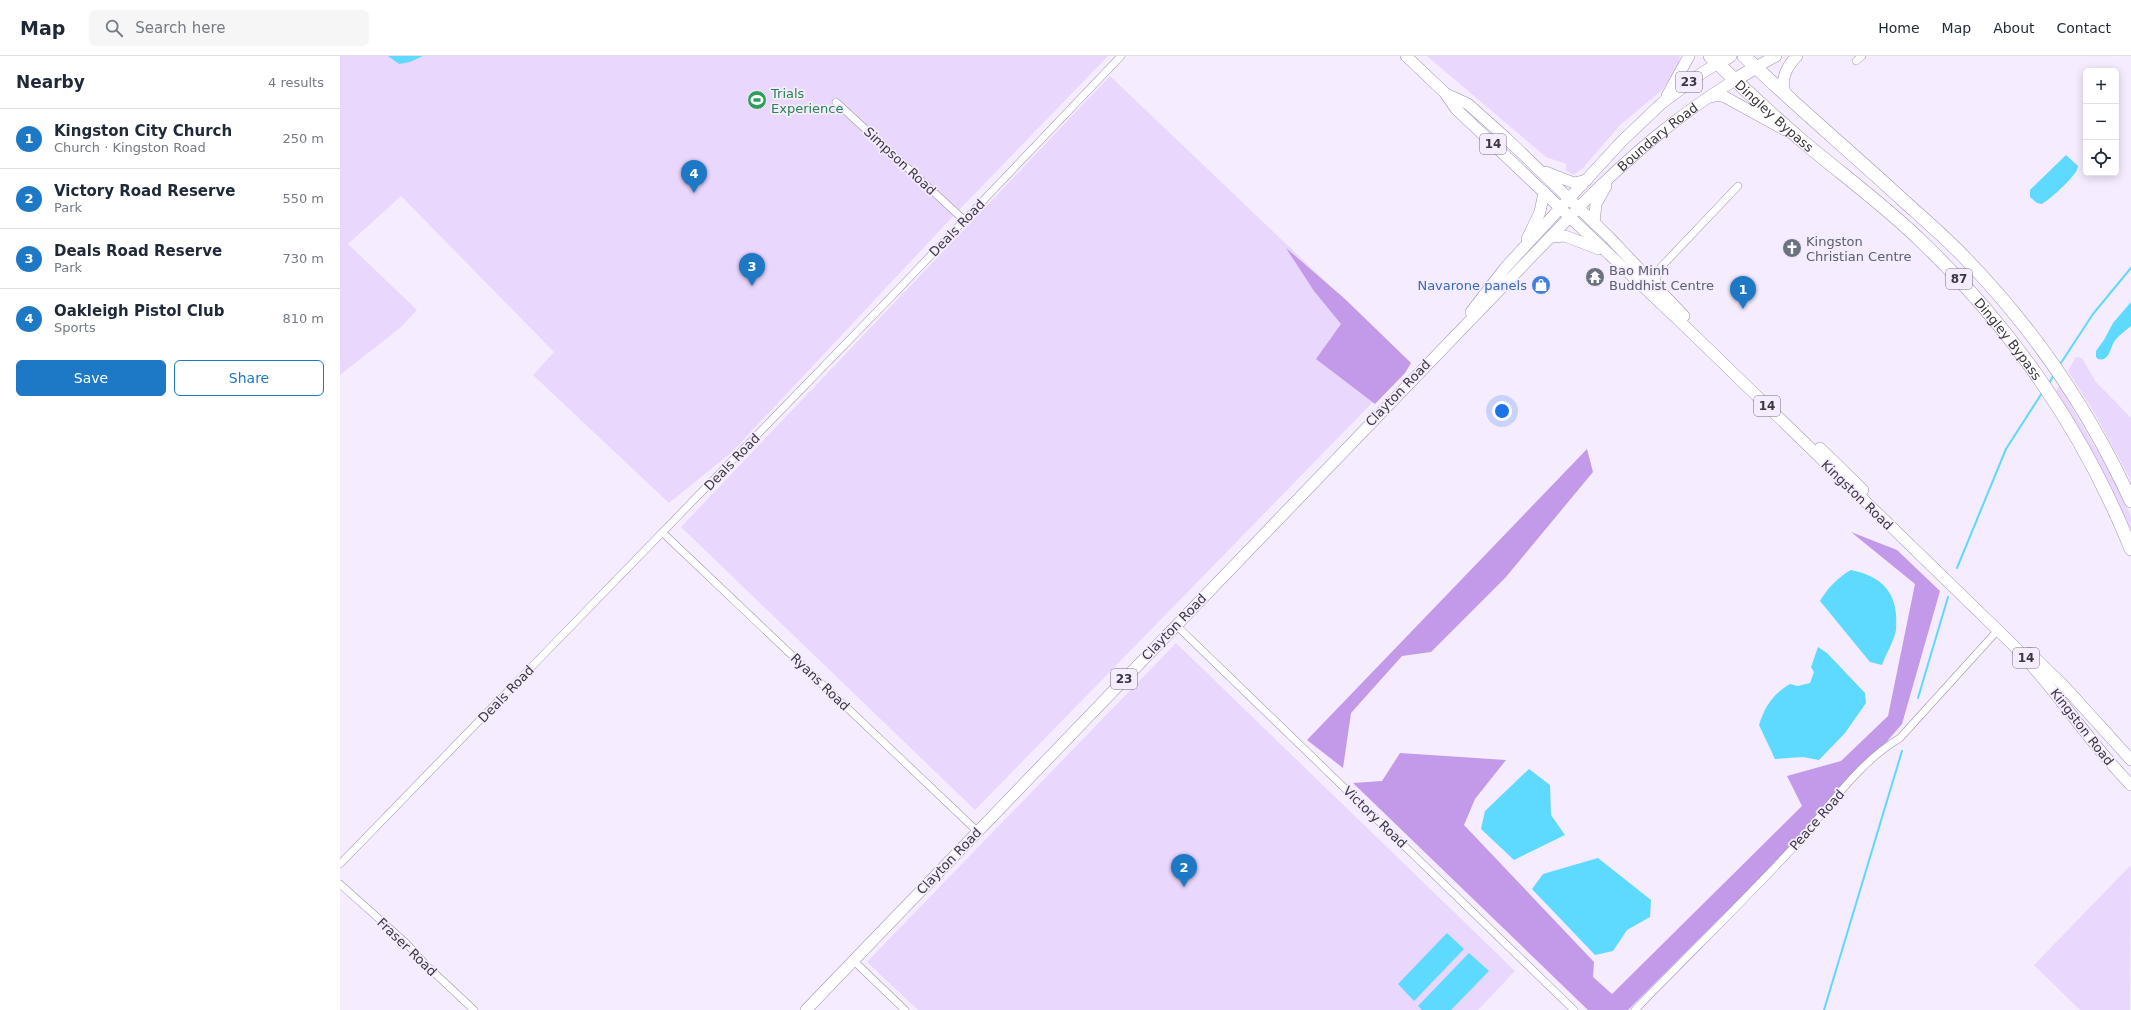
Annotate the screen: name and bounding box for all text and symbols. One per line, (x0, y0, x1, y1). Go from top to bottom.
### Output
search box (89, 10, 369, 46)
text: Map (20, 17, 65, 39)
icon: search (103, 17, 125, 39)
text: Search here (135, 19, 225, 37)
text: Home (1878, 20, 1920, 36)
text: Map (1942, 20, 1971, 36)
text: About (1993, 20, 2035, 36)
text: Contact (2057, 20, 2111, 36)
map controls (2083, 68, 2119, 176)
button: + (2083, 68, 2119, 104)
text: Nearby (16, 72, 85, 92)
road number: 23 (1676, 72, 1702, 92)
text: 4 results (268, 75, 324, 90)
street label: Dingley Bypass (1732, 77, 1817, 155)
place label: Trials Experience (770, 86, 844, 116)
sports icon: Trials Experience (746, 89, 768, 111)
street label: Boundary Road (1614, 100, 1701, 174)
button: − (2083, 104, 2119, 140)
text: Kingston City Church (54, 122, 232, 140)
street label: Simpson Road (861, 124, 939, 198)
text: 1 (24, 131, 34, 146)
text: 250 m (282, 131, 324, 146)
road number: 14 (1480, 134, 1506, 154)
text: Church · Kingston Road (54, 140, 206, 155)
button: locate (2083, 140, 2119, 176)
pin: 4 (681, 160, 707, 193)
text: Victory Road Reserve (54, 182, 235, 200)
text: 2 (24, 191, 34, 206)
text: 550 m (282, 191, 324, 206)
street label: Deals Road (926, 196, 988, 260)
text: Park (54, 200, 82, 215)
place label: Kingston Christian Centre (1806, 234, 1912, 264)
church icon: Kingston Christian Centre (1781, 237, 1803, 259)
text: Deals Road Reserve (54, 242, 222, 260)
text: 3 (24, 251, 34, 266)
text: 730 m (282, 251, 324, 266)
pin: 3 (739, 253, 765, 286)
text: Park (54, 260, 82, 275)
place label: Bao Minh Buddhist Centre (1609, 263, 1714, 293)
temple icon: Bao Minh Buddhist Centre (1584, 266, 1606, 288)
road number: 87 (1946, 269, 1972, 289)
shop icon: Navarone panels (1530, 274, 1552, 296)
pin: 1 (1730, 276, 1756, 309)
place label: Navarone panels (1417, 278, 1527, 293)
street label: Dingley Bypass (1972, 295, 2045, 383)
text: Oakleigh Pistol Club (54, 302, 224, 320)
text: 4 (24, 311, 34, 326)
text: 810 m (282, 311, 324, 326)
text: Sports (54, 320, 96, 335)
street label: Clayton Road (1363, 357, 1433, 429)
button: Save (16, 360, 166, 396)
button: Share (174, 360, 324, 396)
road number: 14 (1754, 396, 1780, 416)
your location (1492, 401, 1512, 421)
street label: Deals Road (701, 430, 763, 494)
street label: Kingston Road (1818, 457, 1896, 533)
street label: Clayton Road (1139, 591, 1209, 663)
road number: 14 (2013, 648, 2039, 668)
street label: Ryans Road (788, 650, 852, 714)
street label: Deals Road (475, 662, 537, 726)
road number: 23 (1111, 669, 1137, 689)
street label: Kingston Road (2047, 686, 2117, 768)
street label: Victory Road (1340, 783, 1410, 851)
street label: Peace Road (1787, 787, 1847, 853)
street label: Clayton Road (914, 825, 984, 897)
pin: 2 (1171, 854, 1197, 887)
street label: Fraser Road (374, 915, 440, 979)

